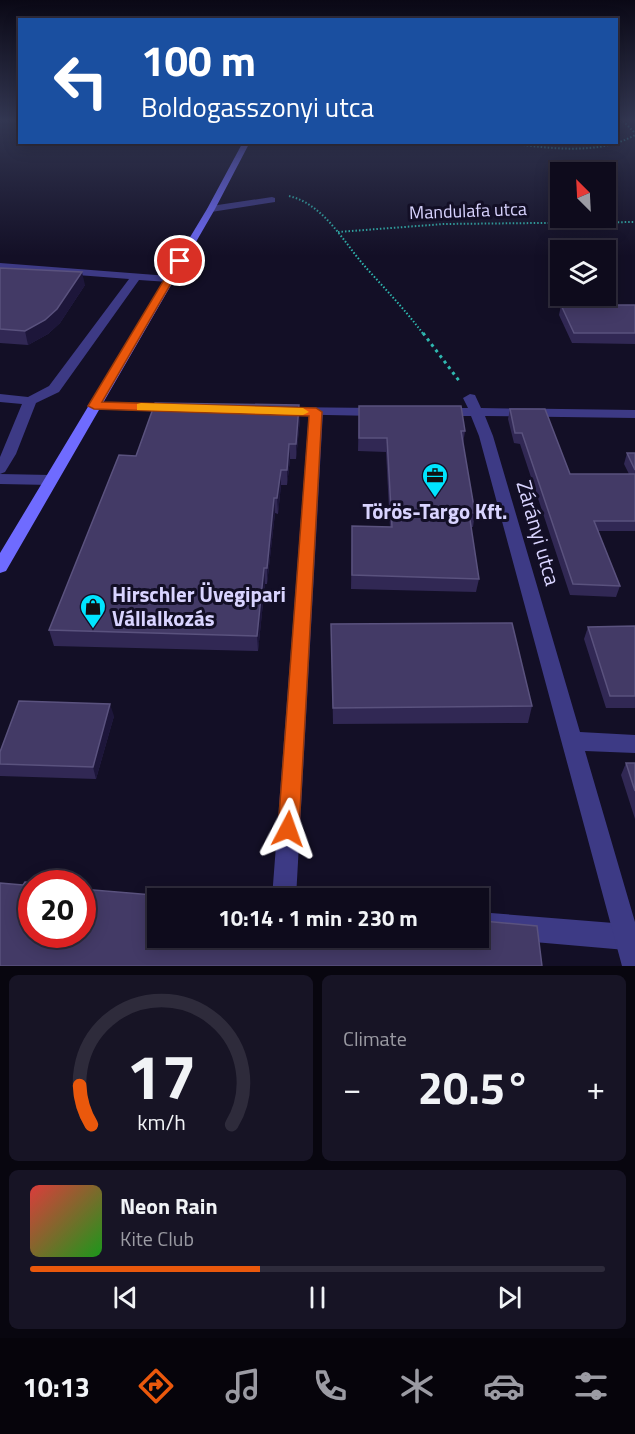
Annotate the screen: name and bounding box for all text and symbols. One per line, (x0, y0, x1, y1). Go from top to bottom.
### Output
text: 100 m (141, 28, 256, 92)
icon: left (42, 42, 120, 120)
text: Boldogasszonyi utca (141, 86, 374, 127)
north arrow (550, 162, 616, 228)
map controls (550, 162, 616, 306)
street label: Mandulafa utca (409, 195, 527, 226)
pin (154, 235, 205, 286)
button: layers (550, 240, 616, 306)
icon: arrive (163, 244, 196, 277)
office icon: Törös-Targo Kft. (420, 461, 450, 499)
street label: Zárányi utca (509, 476, 569, 590)
place label: Törös-Targo Kft. (363, 495, 507, 527)
place label: Hirschler Üvegipari Vállalkozás (112, 578, 286, 634)
shop icon: Hirschler Üvegipari Vállalkozás (78, 592, 108, 630)
position arrow (256, 797, 320, 861)
speed limit sign: 20 (18, 870, 96, 948)
text: 10:14 · 1 min · 230 m (218, 901, 418, 935)
text: Climate (343, 1023, 407, 1054)
text: 17 (126, 1028, 196, 1123)
text: 20.5° (418, 1053, 530, 1121)
text: − (343, 1063, 361, 1113)
text: + (587, 1063, 605, 1113)
text: km/h (137, 1106, 185, 1138)
text: Neon Rain (120, 1189, 218, 1223)
text: Kite Club (120, 1223, 194, 1254)
icon: previous (109, 1281, 142, 1314)
icon: pause (301, 1281, 334, 1314)
icon: next (493, 1281, 526, 1314)
icon: directions (135, 1365, 177, 1407)
icon: music (222, 1365, 264, 1407)
icon: phone (309, 1365, 351, 1407)
icon: climate (396, 1365, 438, 1407)
icon: car (483, 1365, 525, 1407)
icon: filters (570, 1365, 612, 1407)
text: 10:13 (23, 1366, 90, 1407)

